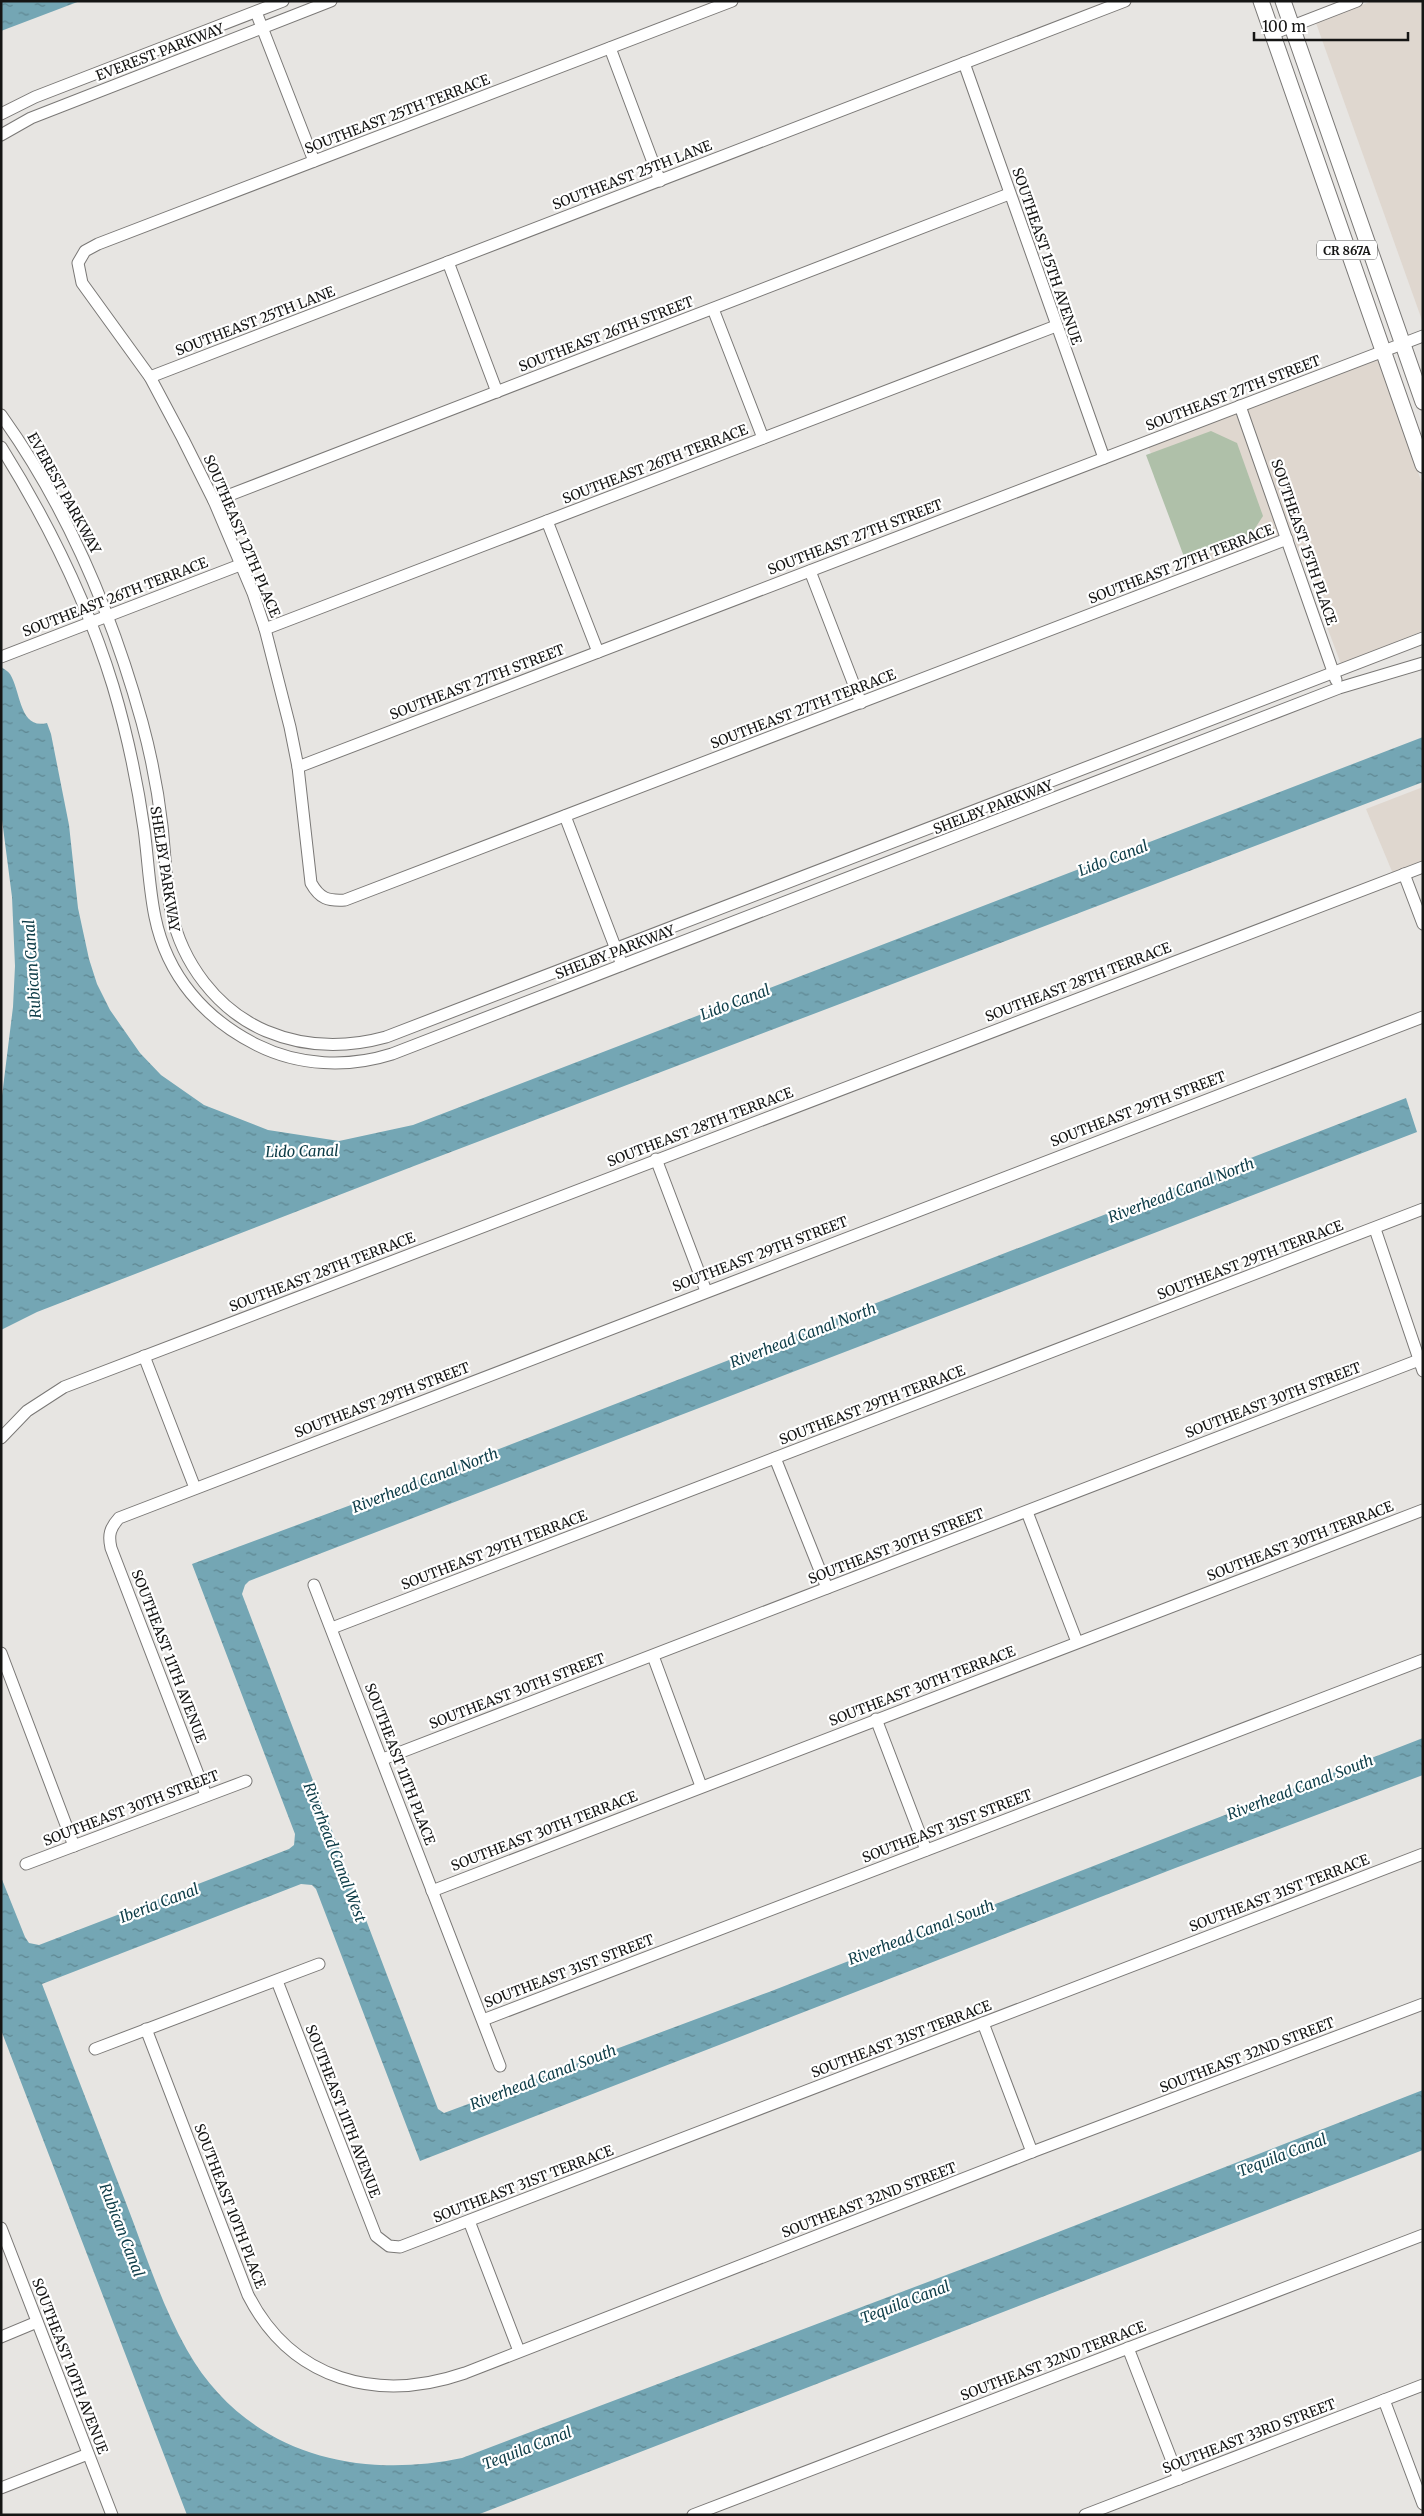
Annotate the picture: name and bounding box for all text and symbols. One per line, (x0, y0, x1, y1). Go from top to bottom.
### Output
scale bar (1254, 10, 1408, 42)
text: 100 m (1262, 17, 1306, 36)
street label: EVEREST PARKWAY (93, 19, 228, 85)
street label: SOUTHEAST 25TH TERRACE (302, 70, 492, 158)
street label: SOUTHEAST 25TH LANE (550, 136, 714, 214)
street label: SOUTHEAST 15TH AVENUE (1008, 165, 1086, 347)
road number: CR 867A (1317, 240, 1377, 260)
street label: SOUTHEAST 25TH LANE (173, 282, 337, 360)
street label: SOUTHEAST 26TH STREET (516, 292, 696, 376)
street label: SOUTHEAST 27TH STREET (1143, 351, 1323, 435)
street label: SOUTHEAST 26TH TERRACE (560, 420, 750, 508)
street label: EVEREST PARKWAY (23, 429, 105, 558)
street label: SOUTHEAST 12TH PLACE (200, 452, 284, 620)
street label: SOUTHEAST 15TH PLACE (1267, 457, 1341, 627)
street label: SOUTHEAST 27TH STREET (765, 495, 945, 579)
street label: SOUTHEAST 27TH TERRACE (1086, 520, 1276, 608)
street label: SOUTHEAST 26TH TERRACE (20, 553, 210, 641)
street label: SOUTHEAST 27TH STREET (387, 640, 567, 724)
street label: SOUTHEAST 27TH TERRACE (708, 665, 898, 753)
street label: SHELBY PARKWAY (931, 776, 1056, 838)
street label: SHELBY PARKWAY (146, 805, 184, 934)
water label: Lido Canal (1075, 836, 1151, 880)
water label: Rubican Canal (19, 919, 45, 1019)
street label: SHELBY PARKWAY (553, 921, 678, 983)
street label: SOUTHEAST 28TH TERRACE (983, 938, 1174, 1026)
water label: Lido Canal (697, 980, 773, 1024)
street label: SOUTHEAST 29TH STREET (1048, 1067, 1229, 1151)
street label: SOUTHEAST 28TH TERRACE (605, 1083, 796, 1171)
water label: Lido Canal (265, 1141, 339, 1161)
water label: Riverhead Canal North (1105, 1153, 1257, 1227)
street label: SOUTHEAST 29TH STREET (670, 1212, 851, 1296)
street label: SOUTHEAST 29TH TERRACE (1154, 1216, 1346, 1304)
street label: SOUTHEAST 28TH TERRACE (227, 1228, 418, 1316)
water label: Riverhead Canal North (727, 1298, 879, 1372)
street label: SOUTHEAST 29TH STREET (292, 1358, 473, 1442)
street label: SOUTHEAST 30TH STREET (1183, 1358, 1364, 1442)
street label: SOUTHEAST 29TH TERRACE (776, 1361, 968, 1449)
water label: Riverhead Canal North (349, 1443, 501, 1517)
street label: SOUTHEAST 30TH TERRACE (1204, 1497, 1396, 1585)
street label: SOUTHEAST 30TH STREET (806, 1504, 987, 1588)
street label: SOUTHEAST 29TH TERRACE (398, 1506, 590, 1594)
street label: SOUTHEAST 11TH AVENUE (128, 1567, 210, 1745)
street label: SOUTHEAST 30TH TERRACE (826, 1642, 1018, 1730)
street label: SOUTHEAST 30TH STREET (427, 1649, 608, 1733)
street label: SOUTHEAST 11TH PLACE (361, 1680, 439, 1848)
water label: Riverhead Canal South (1224, 1750, 1376, 1824)
street label: SOUTHEAST 30TH STREET (41, 1766, 222, 1850)
water label: Riverhead Canal West (300, 1780, 371, 1925)
street label: SOUTHEAST 31ST STREET (860, 1785, 1035, 1867)
street label: SOUTHEAST 30TH TERRACE (448, 1787, 640, 1875)
street label: SOUTHEAST 31ST TERRACE (1186, 1850, 1372, 1936)
water label: Iberia Canal (117, 1879, 201, 1927)
water label: Riverhead Canal South (845, 1895, 997, 1969)
street label: SOUTHEAST 31ST STREET (482, 1930, 657, 2012)
street label: SOUTHEAST 31ST TERRACE (808, 1996, 994, 2082)
street label: SOUTHEAST 32ND STREET (1157, 2013, 1337, 2097)
street label: SOUTHEAST 11TH AVENUE (302, 2022, 384, 2200)
water label: Riverhead Canal South (467, 2040, 619, 2114)
street label: SOUTHEAST 10TH PLACE (190, 2121, 270, 2291)
water label: Tequila Canal (1235, 2129, 1329, 2181)
street label: SOUTHEAST 31ST TERRACE (430, 2141, 616, 2227)
street label: SOUTHEAST 32ND STREET (779, 2158, 959, 2242)
water label: Rubican Canal (95, 2180, 149, 2280)
street label: SOUTHEAST 10TH AVENUE (28, 2275, 112, 2457)
water label: Tequila Canal (858, 2276, 952, 2328)
street label: SOUTHEAST 32ND TERRACE (958, 2317, 1148, 2405)
street label: SOUTHEAST 33RD STREET (1160, 2395, 1338, 2477)
water label: Tequila Canal (480, 2422, 574, 2474)

